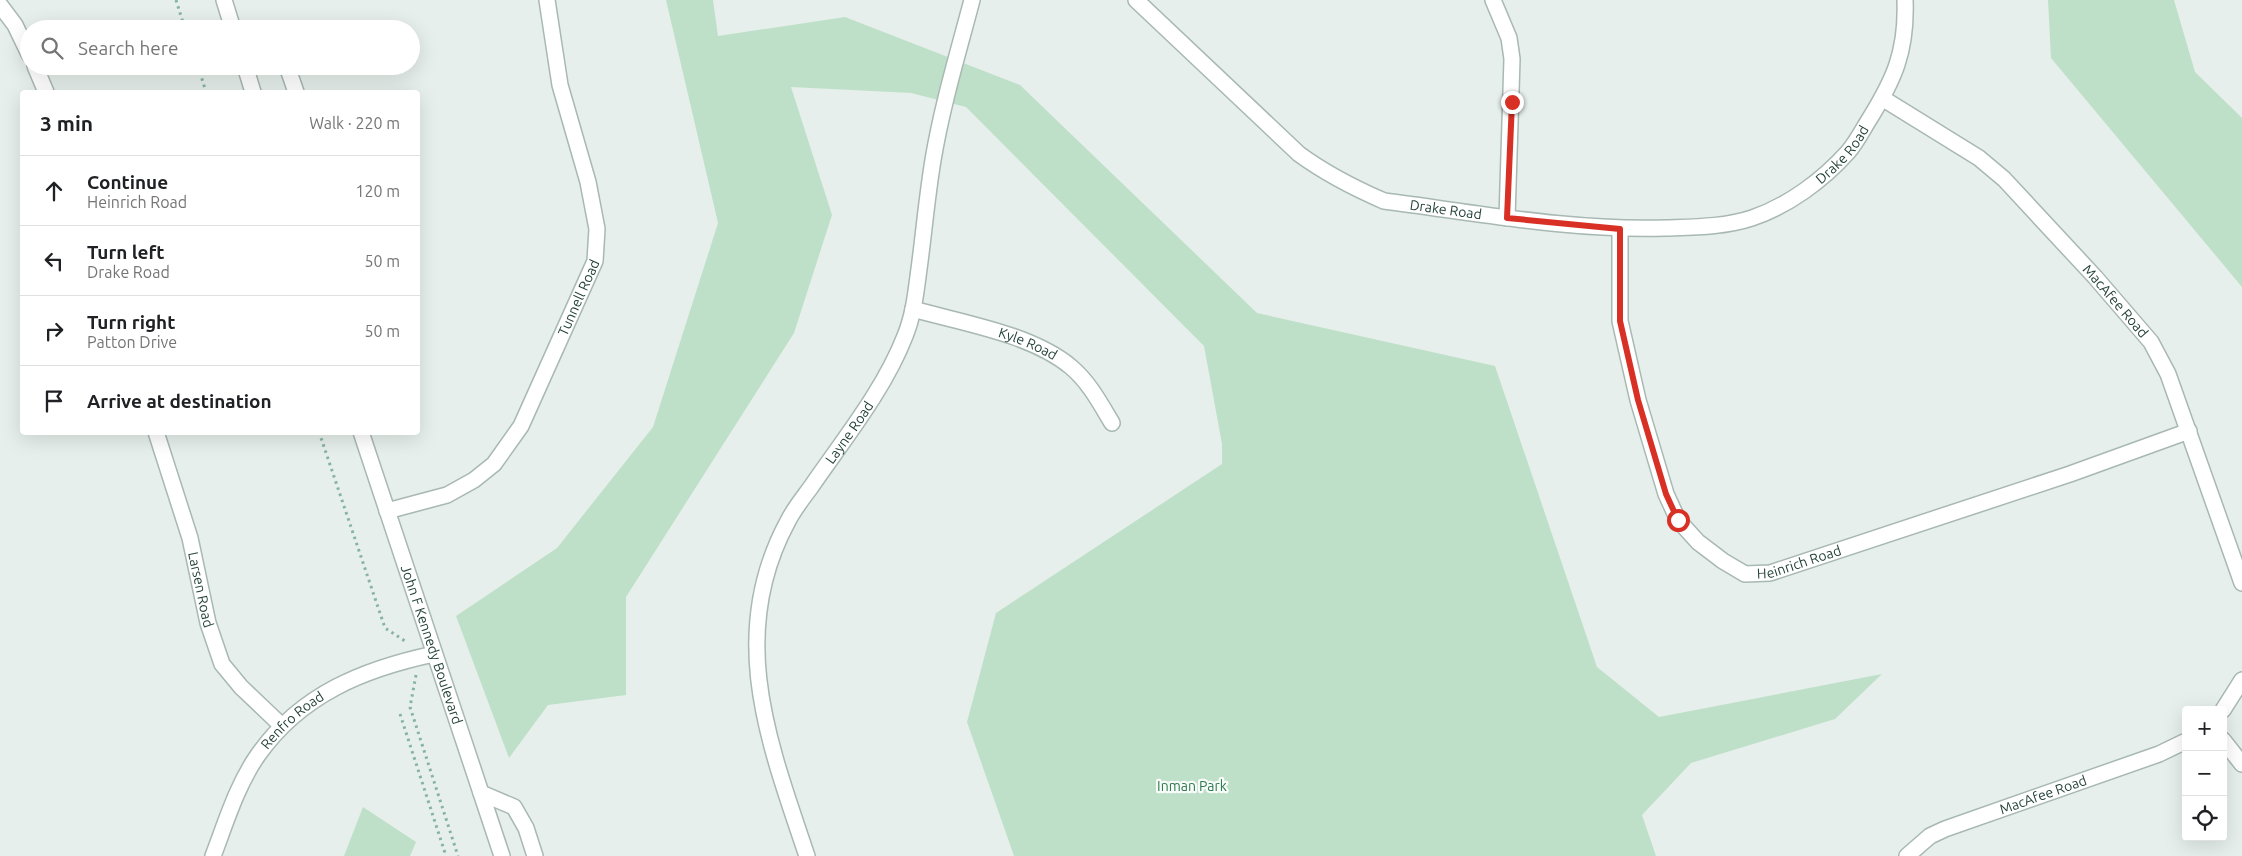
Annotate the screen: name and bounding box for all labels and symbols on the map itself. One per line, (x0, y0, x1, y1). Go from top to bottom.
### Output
route end (1501, 91, 1524, 114)
street label: Drake Road (1812, 123, 1872, 187)
street label: Drake Road (1409, 197, 1483, 222)
street label: Tunnell Road (555, 257, 603, 338)
street label: MacAfee Road (2080, 261, 2151, 341)
street label: Kyle Road (997, 324, 1060, 363)
street label: Layne Road (822, 398, 877, 467)
route start (1667, 509, 1690, 532)
street label: Heinrich Road (1756, 542, 1843, 582)
street label: Larsen Road (185, 550, 217, 630)
street label: John F Kennedy Boulevard (398, 563, 466, 726)
street label: Renfro Road (258, 688, 327, 752)
street label: MacAfee Road (1997, 772, 2089, 817)
park label: Inman Park (1157, 778, 1227, 794)

